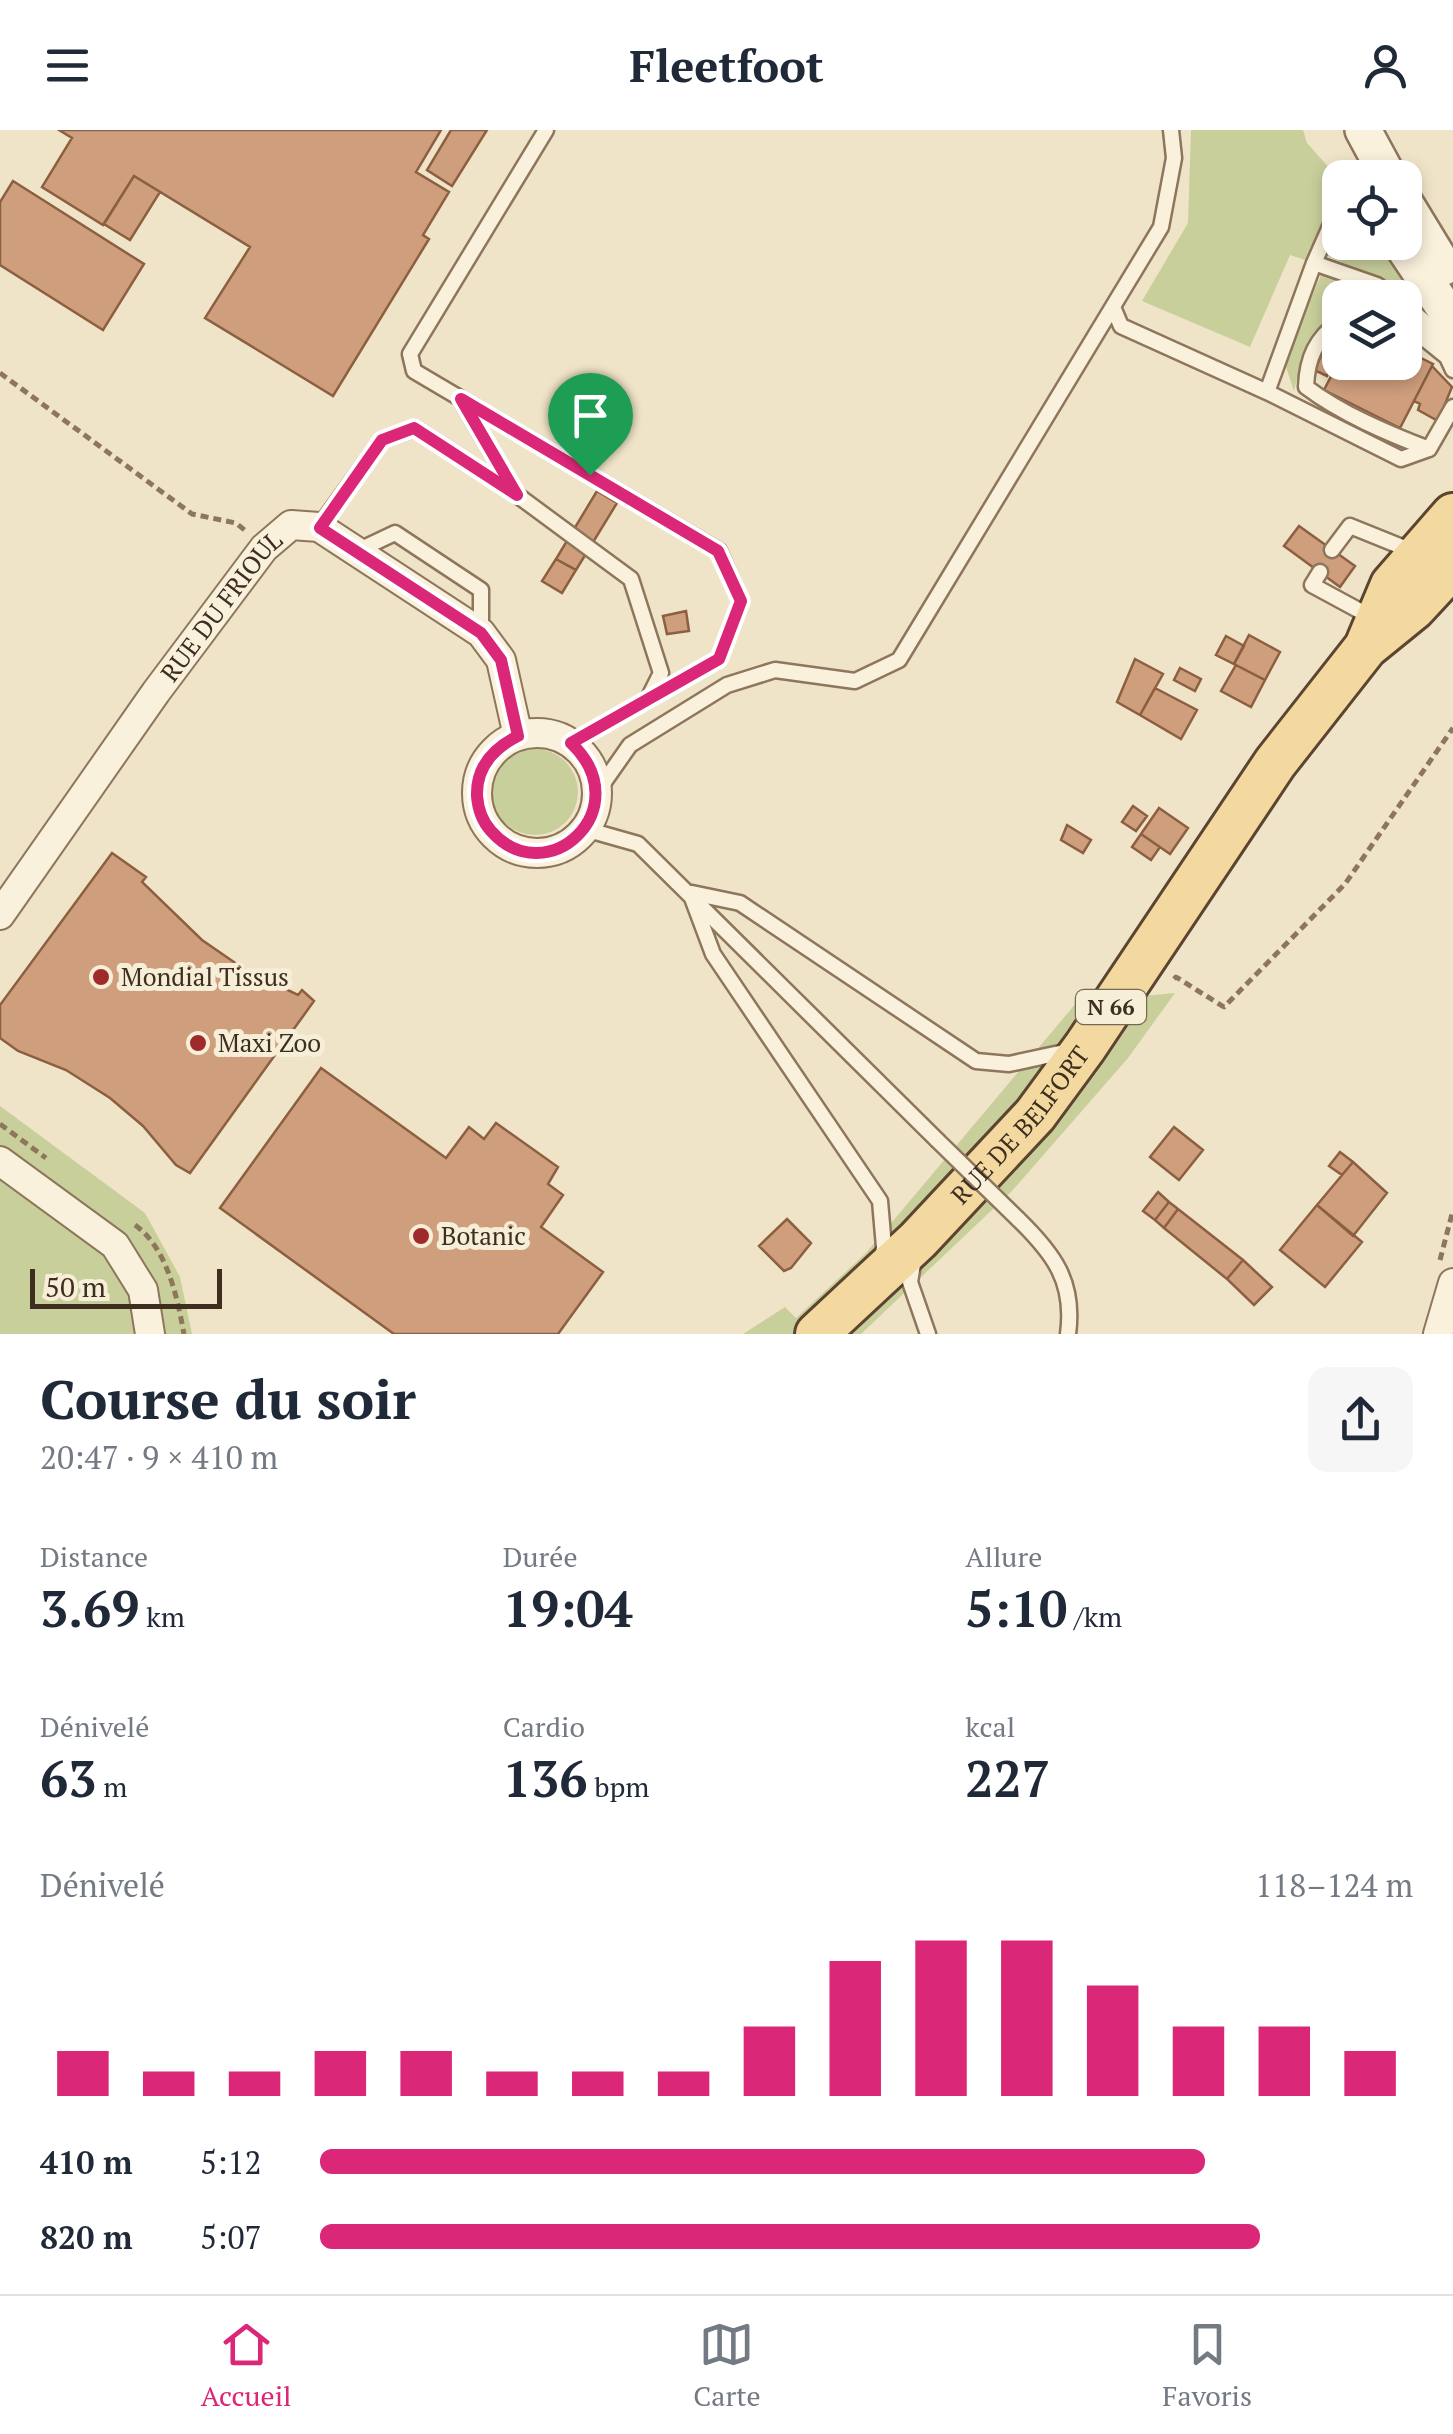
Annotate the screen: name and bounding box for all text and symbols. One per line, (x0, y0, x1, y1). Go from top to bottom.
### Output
text: Fleetfoot (629, 35, 824, 95)
icon: menu (40, 38, 95, 93)
icon: person (1358, 38, 1413, 93)
map controls (1322, 160, 1422, 380)
button: locate (1322, 160, 1422, 260)
button: layers (1322, 280, 1422, 380)
pin (548, 373, 633, 476)
icon: arrive (563, 388, 618, 443)
street label: RUE DU FRIOUL (153, 523, 289, 688)
place label: Mondial Tissus (121, 960, 289, 993)
marker: Mondial Tissus (90, 966, 112, 988)
road number: N 66 (1076, 990, 1146, 1024)
place label: Maxi Zoo (218, 1026, 321, 1059)
marker: Maxi Zoo (187, 1032, 209, 1054)
street label: RUE DE BELFORT (943, 1039, 1096, 1211)
place label: Botanic (441, 1219, 526, 1252)
marker: Botanic (410, 1225, 432, 1247)
scale bar (30, 1264, 222, 1308)
text: 50 m (45, 1268, 106, 1305)
text: Course du soir (40, 1362, 416, 1435)
button: share (1308, 1367, 1413, 1472)
text: 20:47 · 9 × 410 m (40, 1436, 278, 1478)
text: Distance (40, 1538, 148, 1575)
text: Durée (503, 1538, 577, 1575)
text: Allure (965, 1538, 1042, 1575)
text: 3.69 (40, 1575, 140, 1641)
text: 19:04 (503, 1575, 633, 1641)
text: 5:10 (965, 1575, 1067, 1641)
text: km (140, 1598, 185, 1635)
text: /km (1067, 1598, 1122, 1635)
text: Dénivelé (40, 1708, 149, 1745)
text: Cardio (503, 1708, 585, 1745)
text: kcal (965, 1708, 1015, 1745)
text: 63 (40, 1745, 97, 1811)
text: 136 (503, 1745, 587, 1811)
text: 227 (965, 1745, 1050, 1811)
text: m (97, 1768, 127, 1805)
text: bpm (587, 1768, 649, 1805)
text: Dénivelé (40, 1864, 165, 1906)
text: 118–124 m (1255, 1864, 1413, 1906)
text: 410 m (40, 2141, 132, 2183)
text: 5:12 (200, 2141, 262, 2183)
text: 820 m (40, 2216, 132, 2258)
text: 5:07 (200, 2216, 262, 2258)
tab: Accueil (201, 2317, 292, 2414)
tab: Carte (693, 2317, 761, 2414)
tab: Favoris (1162, 2317, 1252, 2414)

